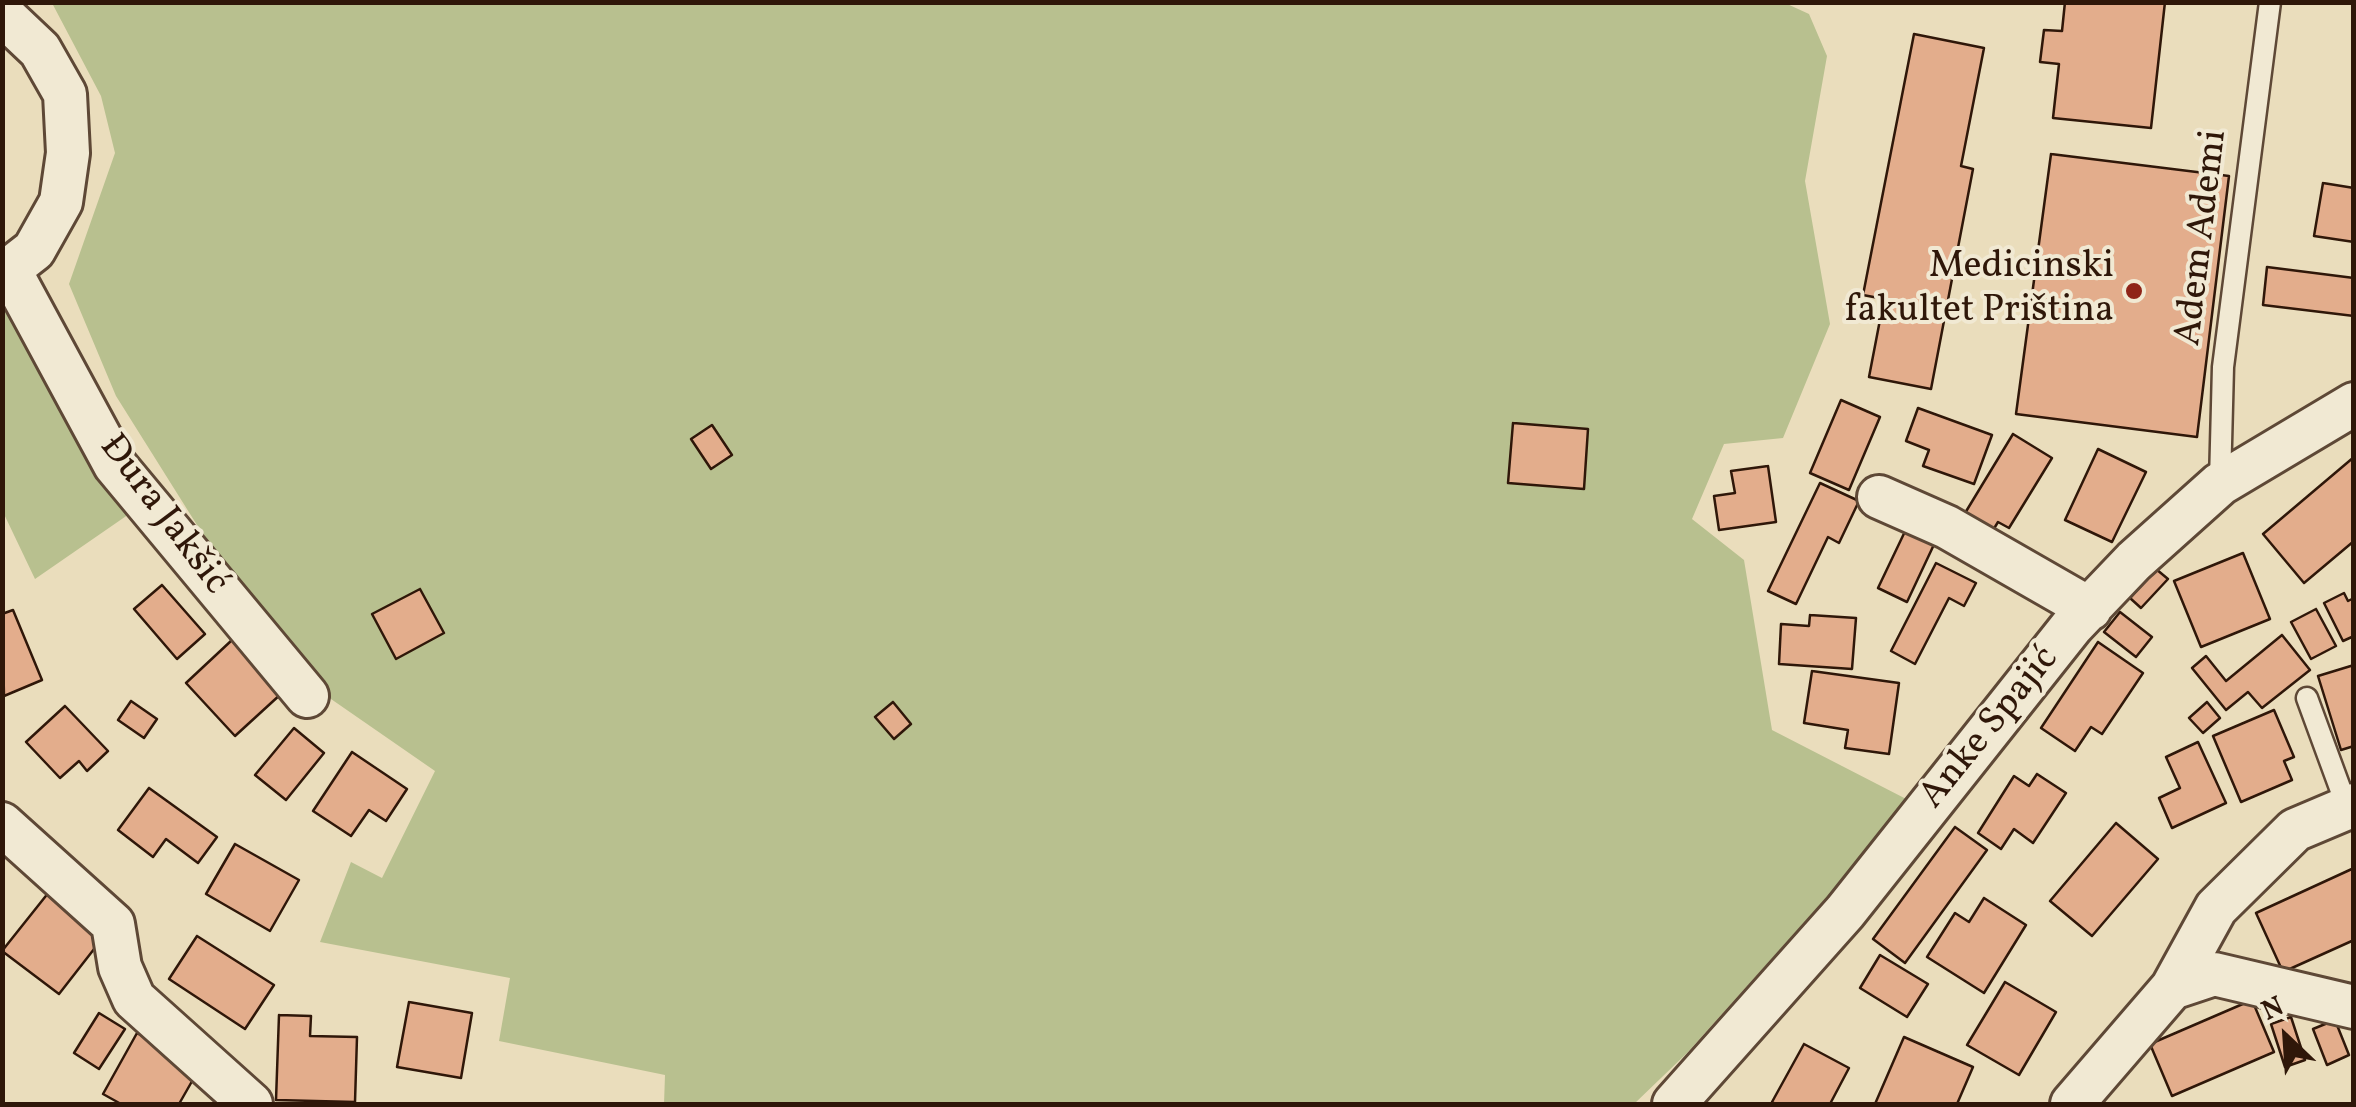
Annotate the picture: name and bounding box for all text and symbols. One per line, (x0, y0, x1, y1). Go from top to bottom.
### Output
street label: Adem Ademi (2168, 127, 2240, 349)
place label: Medicinski fakultet Priština (1845, 246, 2114, 336)
marker: Medicinski fakultet Priština (2123, 280, 2145, 302)
street label: Ðura Jakšić (87, 427, 237, 605)
street label: Anke Spajić (1912, 638, 2070, 820)
north arrow (2236, 987, 2336, 1087)
text: N (2256, 987, 2291, 1031)

